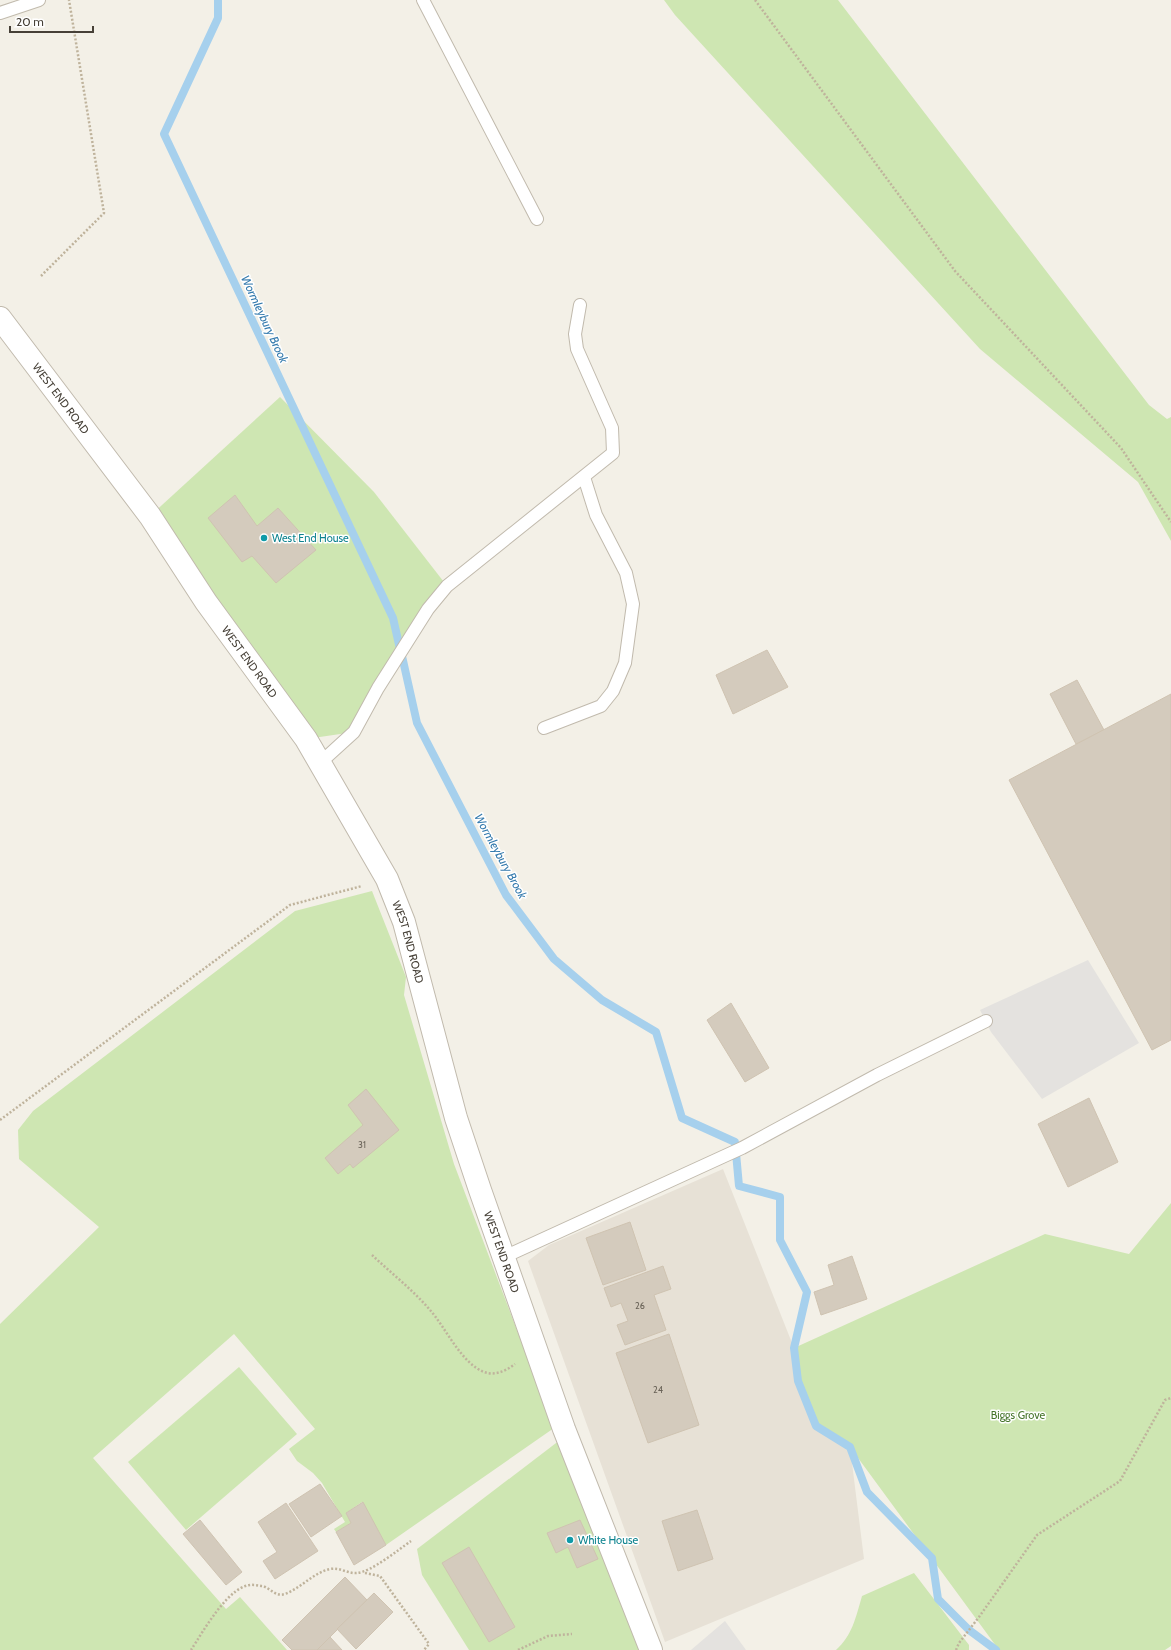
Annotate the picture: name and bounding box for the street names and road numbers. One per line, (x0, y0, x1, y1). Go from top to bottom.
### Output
street label: WEST END ROAD (30, 360, 92, 437)
street label: WEST END ROAD (219, 623, 280, 700)
street label: WEST END ROAD (389, 899, 427, 985)
street label: WEST END ROAD (481, 1209, 523, 1295)

